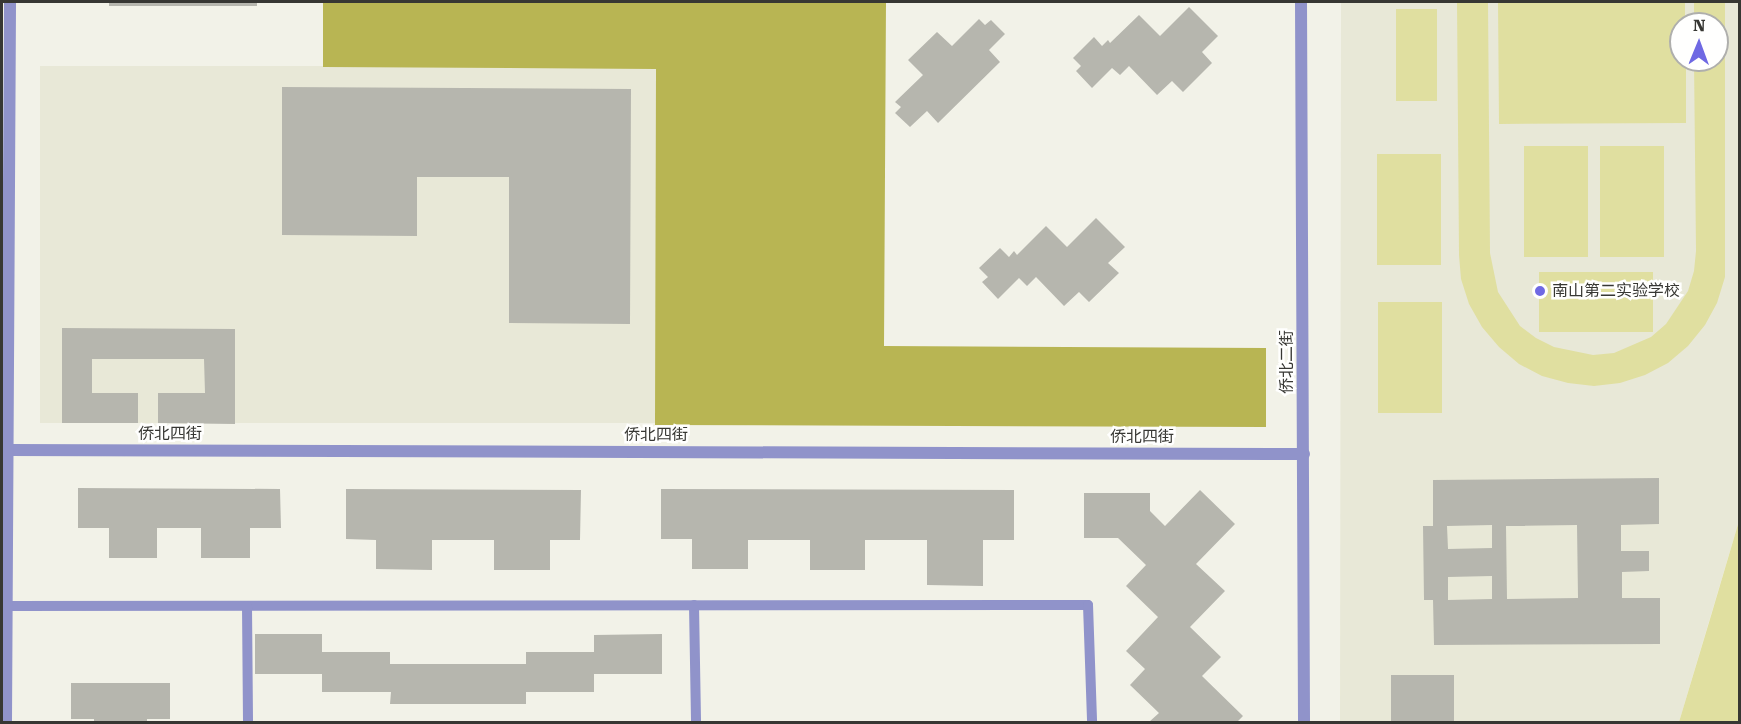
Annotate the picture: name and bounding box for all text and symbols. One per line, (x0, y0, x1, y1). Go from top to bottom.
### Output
north arrow (1669, 12, 1729, 72)
text: N (1693, 16, 1706, 35)
place label: 南山第二实验学校 (1552, 281, 1680, 301)
marker: 南山第二实验学校 (1533, 284, 1547, 298)
street label: 侨北二街 (1277, 330, 1297, 394)
street label: 侨北四街 (138, 424, 202, 444)
street label: 侨北四街 (624, 425, 688, 445)
street label: 侨北四街 (1110, 427, 1174, 447)

